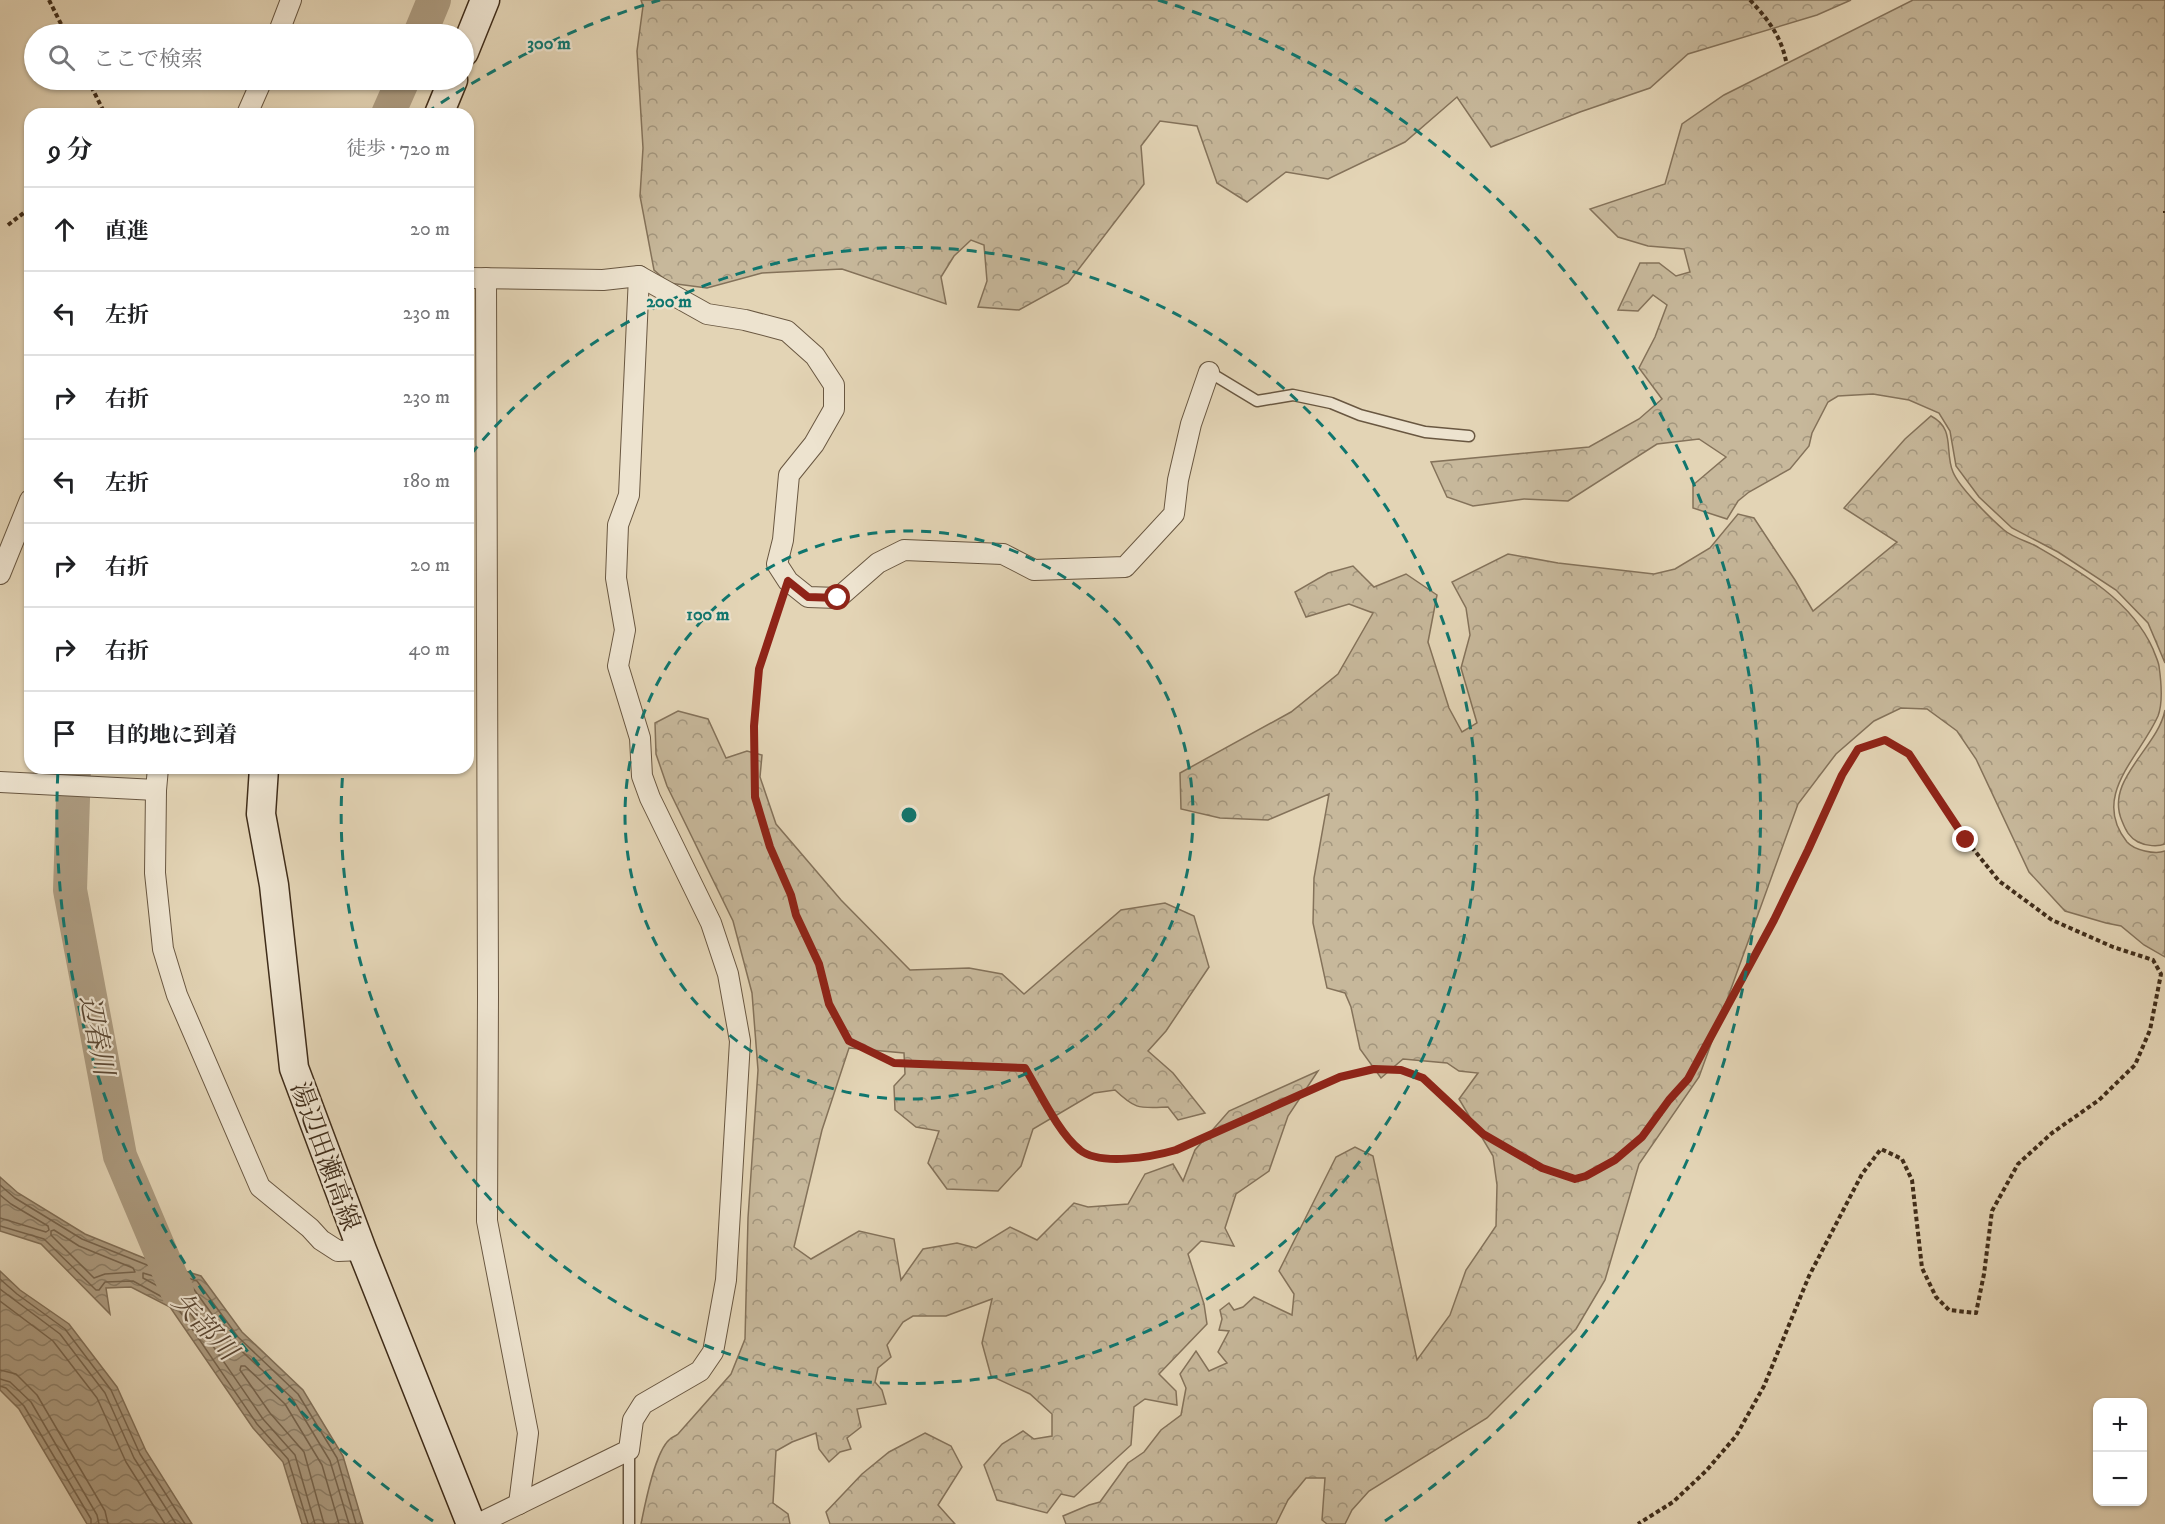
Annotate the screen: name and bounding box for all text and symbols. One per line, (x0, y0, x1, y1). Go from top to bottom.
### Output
search box (24, 24, 474, 90)
text: 300 m (527, 33, 571, 55)
icon: search (45, 41, 78, 74)
text: ここで検索 (93, 46, 203, 73)
text: 9 分 (48, 134, 93, 167)
text: 徒歩 · 720 m (346, 137, 450, 162)
icon: ahead (48, 213, 81, 246)
text: 20 m (410, 217, 450, 242)
text: 直進 (105, 218, 149, 245)
text: 200 m (646, 291, 692, 313)
icon: left (48, 297, 81, 330)
text: 230 m (403, 301, 450, 326)
text: 左折 (105, 302, 149, 329)
icon: right (48, 381, 81, 414)
text: 230 m (403, 385, 450, 410)
text: 右折 (105, 386, 149, 413)
icon: left (48, 465, 81, 498)
text: 180 m (403, 469, 450, 494)
text: 左折 (105, 470, 149, 497)
icon: right (48, 549, 81, 582)
text: 20 m (410, 553, 450, 578)
text: 右折 (105, 554, 149, 581)
route start (824, 584, 850, 610)
text: 100 m (686, 604, 730, 626)
icon: right (48, 633, 81, 666)
text: 40 m (408, 637, 450, 662)
text: 右折 (105, 638, 149, 665)
icon: arrive (48, 717, 81, 750)
text: 目的地に到着 (105, 722, 237, 749)
centre of rings (899, 805, 919, 825)
route end (1952, 826, 1978, 852)
water label: 辺春川 (72, 992, 121, 1081)
street label: 湯辺田瀬高線 (282, 1078, 367, 1235)
water label: 矢部川 (164, 1285, 246, 1370)
map controls (2093, 1398, 2147, 1506)
button: + (2093, 1398, 2147, 1452)
button: − (2093, 1452, 2147, 1506)

